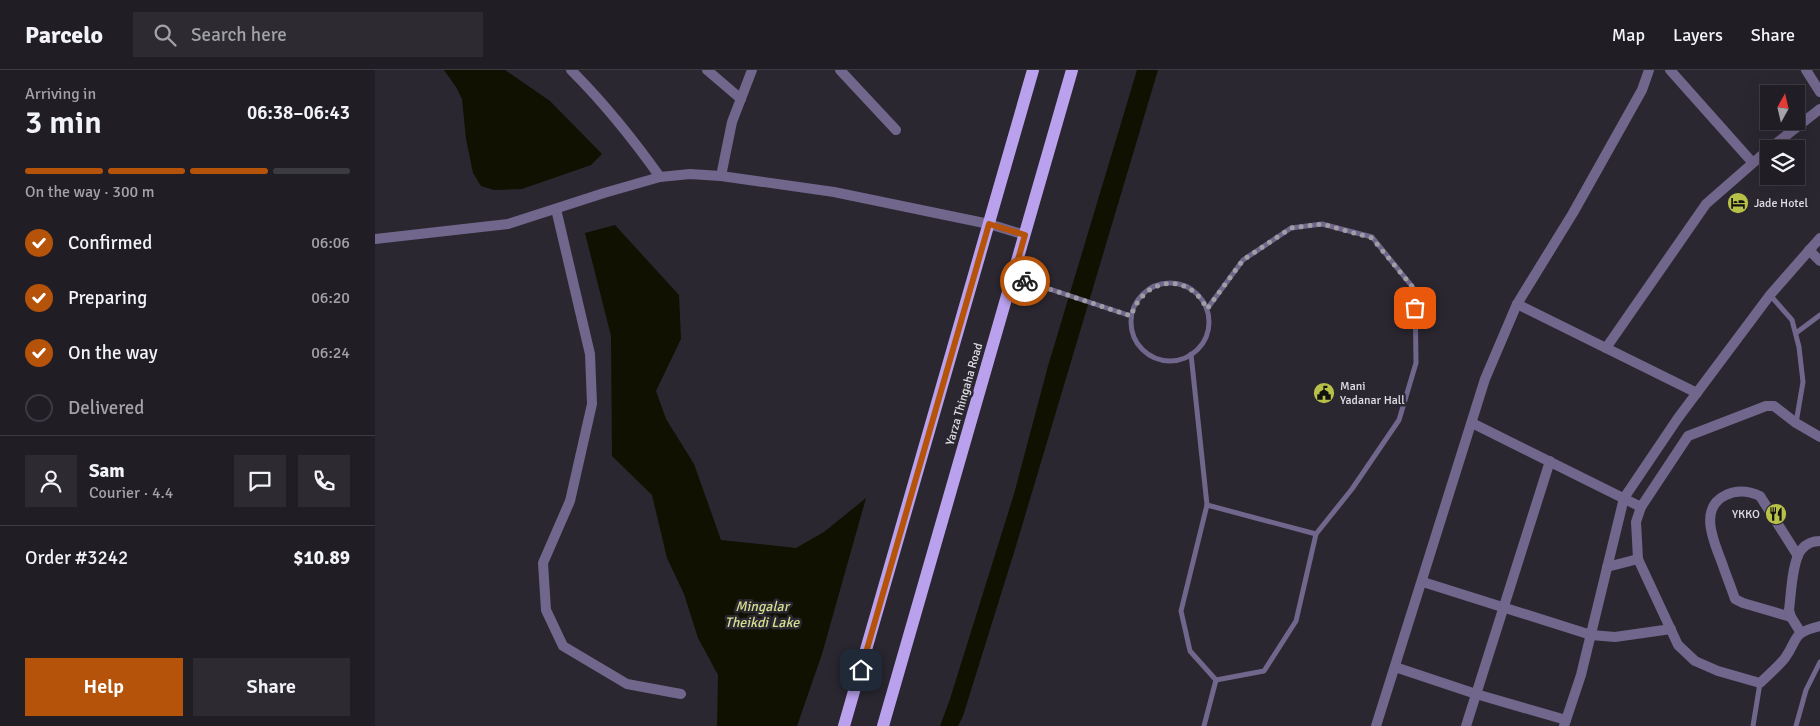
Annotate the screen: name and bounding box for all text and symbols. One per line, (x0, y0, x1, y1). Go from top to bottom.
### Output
search box (133, 12, 483, 57)
text: Parcelo (25, 20, 103, 50)
icon: search (151, 21, 179, 49)
text: Search here (191, 23, 287, 47)
text: Map (1612, 24, 1645, 46)
text: Layers (1673, 24, 1723, 46)
text: Share (1751, 24, 1795, 46)
text: Arriving in (25, 84, 96, 104)
north arrow (1760, 85, 1805, 130)
map controls (1760, 85, 1805, 185)
text: 06:38–06:43 (247, 101, 350, 125)
text: 3 min (25, 103, 102, 142)
button: layers (1760, 140, 1805, 185)
text: On the way · 300 m (25, 182, 155, 202)
hotel icon: Jade Hotel (1726, 191, 1750, 215)
place label: Jade Hotel (1754, 196, 1808, 211)
icon: check (25, 229, 53, 257)
text: Confirmed (68, 231, 152, 255)
text: 06:06 (311, 233, 350, 253)
courier (1000, 256, 1050, 306)
icon: bike (1011, 267, 1039, 295)
icon: check (25, 284, 53, 312)
text: Preparing (68, 286, 147, 310)
pin (1394, 287, 1436, 329)
text: 06:20 (311, 288, 350, 308)
icon: bag (1401, 294, 1429, 322)
icon: check (25, 339, 53, 367)
text: On the way (68, 341, 158, 365)
street label: Yarza Thingaha Road (943, 341, 986, 447)
text: 06:24 (311, 343, 350, 363)
place label: Mani Yadanar Hall (1340, 379, 1405, 408)
public building icon: Mani Yadanar Hall (1312, 381, 1336, 405)
text: Delivered (68, 396, 144, 420)
button: person (25, 455, 77, 507)
button: chat (234, 455, 286, 507)
button: phone (298, 455, 350, 507)
text: Sam (89, 459, 125, 483)
text: Courier · 4.4 (89, 483, 173, 503)
restaurant icon: YKKO (1764, 502, 1788, 526)
place label: YKKO (1732, 507, 1760, 522)
text: Order #3242 (25, 546, 128, 570)
text: $10.89 (293, 546, 350, 570)
water label: Mingalar Theikdi Lake (725, 598, 800, 631)
pin (840, 649, 882, 691)
icon: home (847, 656, 875, 684)
button: Help (25, 658, 183, 716)
button: Share (193, 658, 350, 716)

